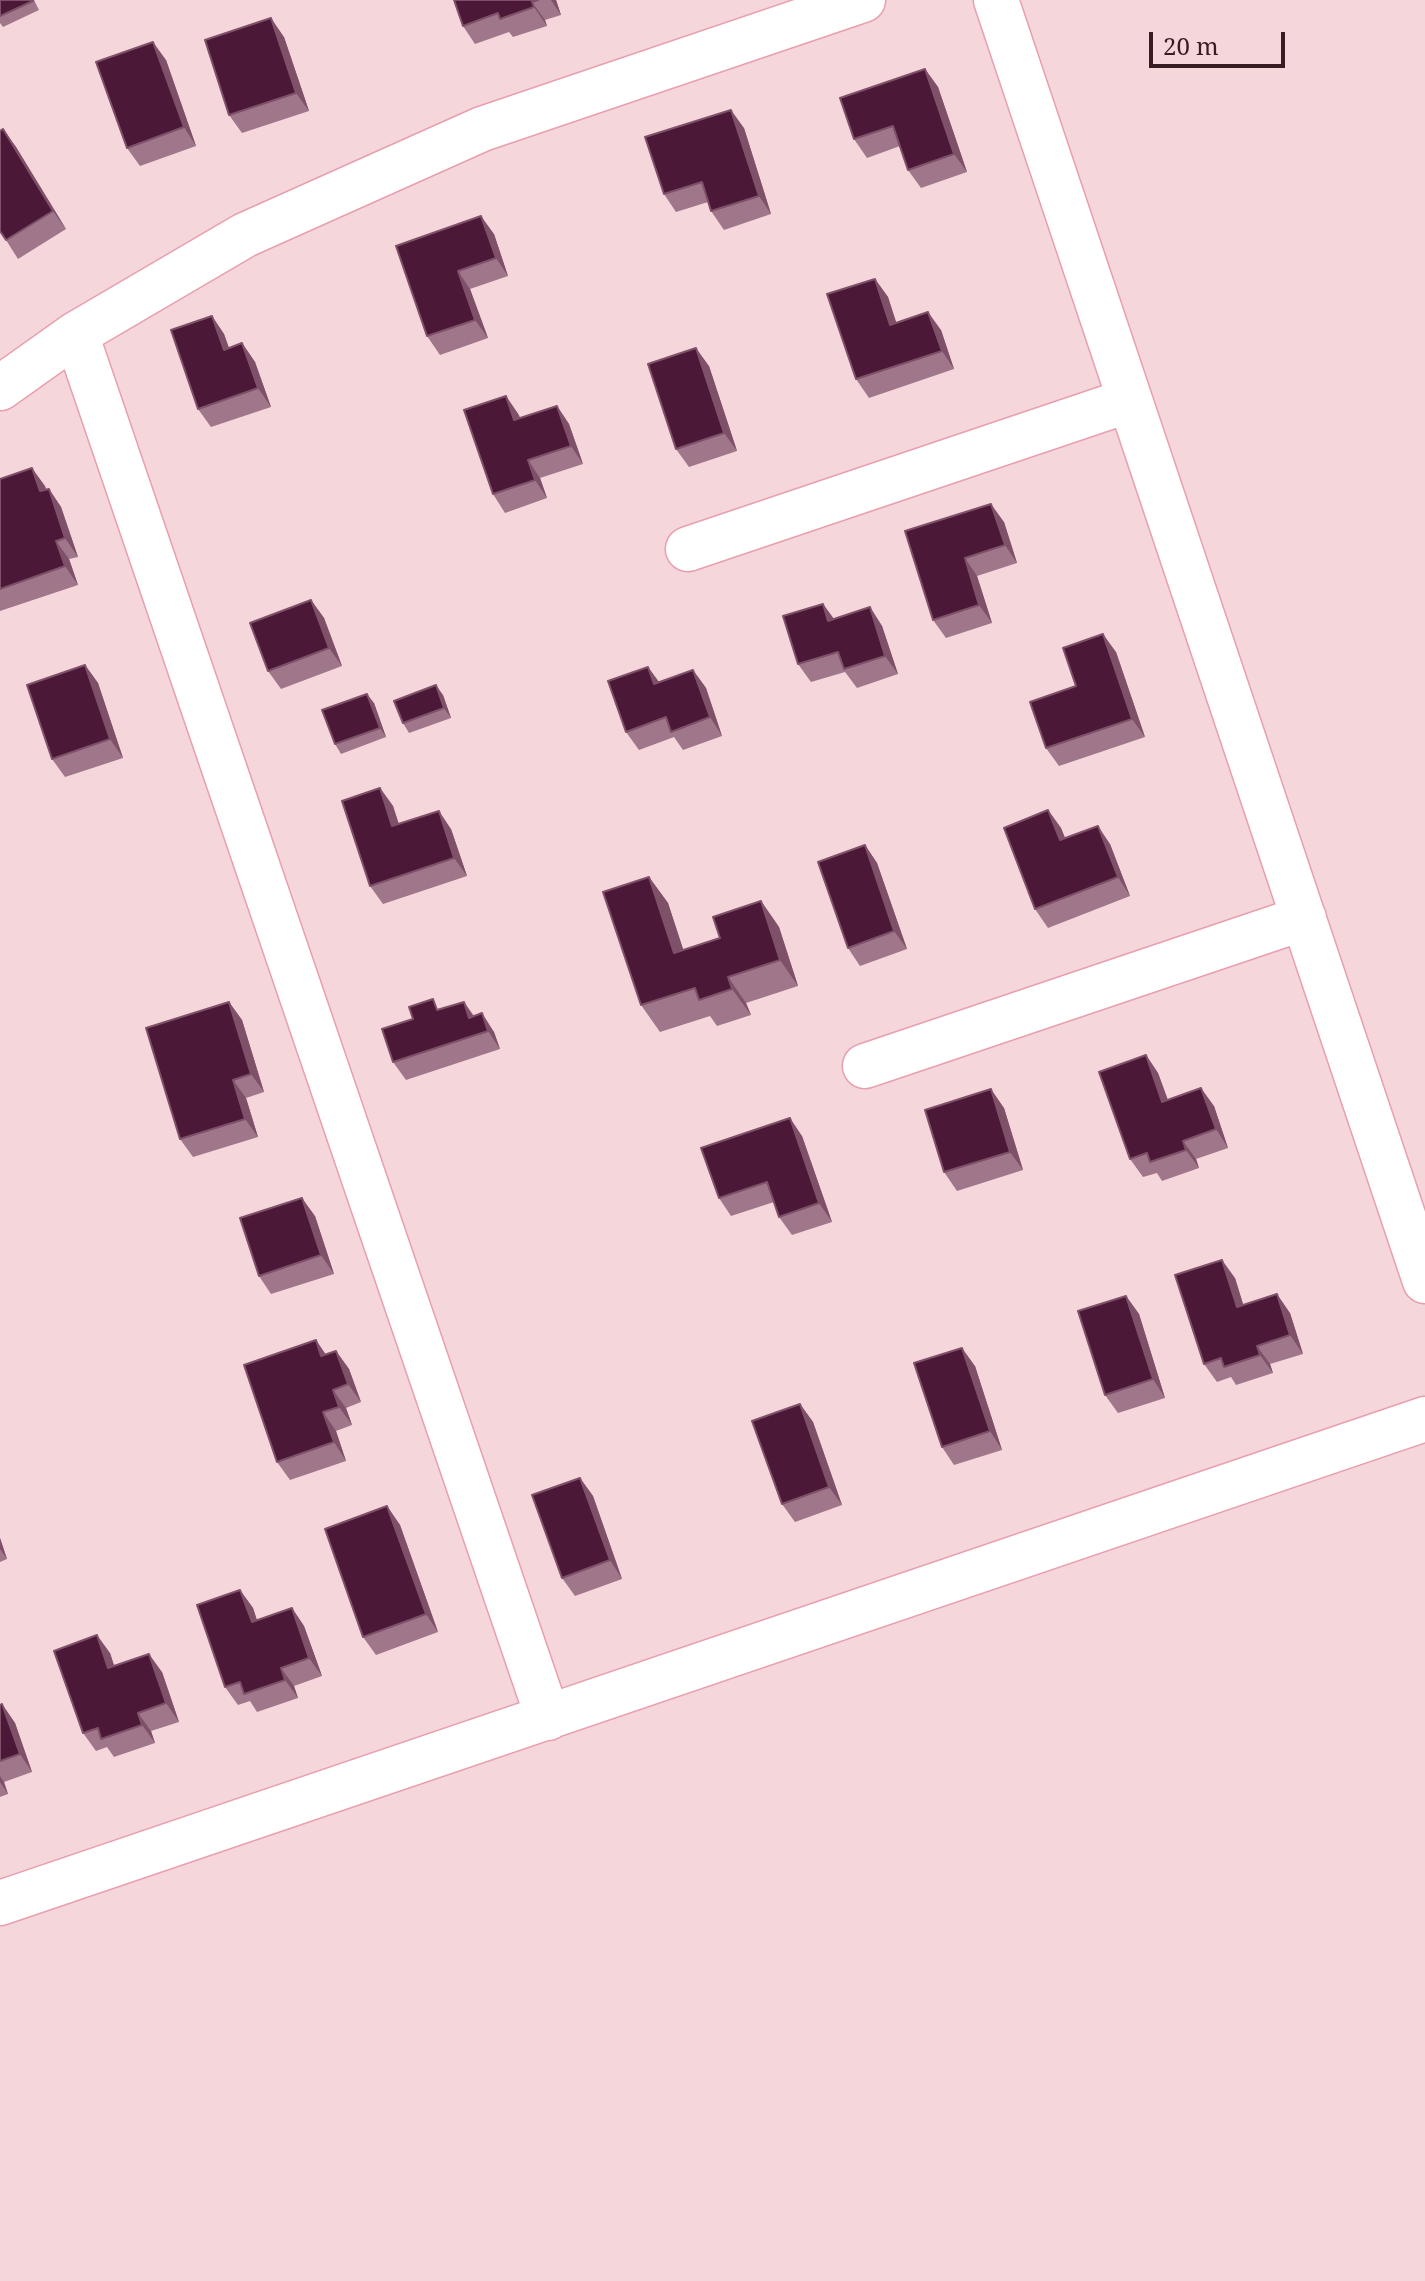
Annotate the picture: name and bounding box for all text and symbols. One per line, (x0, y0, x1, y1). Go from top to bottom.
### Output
scale bar (1153, 16, 1289, 66)
text: 20 m (1163, 29, 1219, 62)

